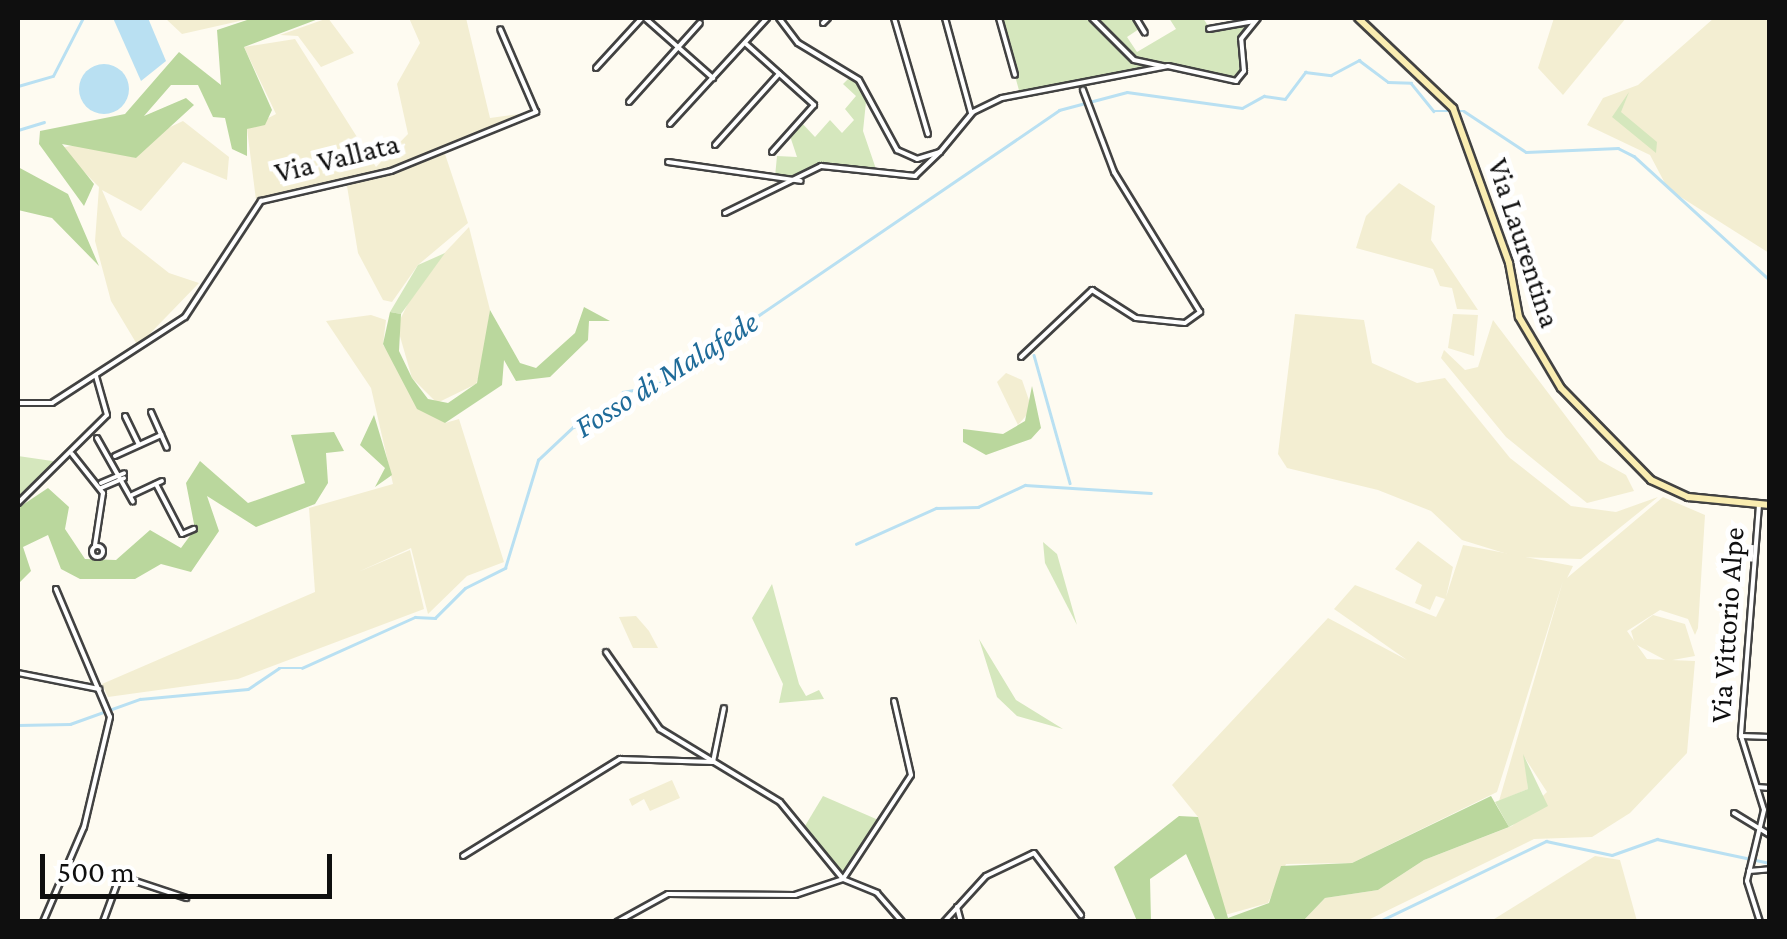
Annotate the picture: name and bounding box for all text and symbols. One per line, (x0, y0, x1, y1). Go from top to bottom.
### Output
street label: Via Vallata (271, 125, 403, 191)
street label: Via Laurentina (1480, 154, 1568, 332)
water label: Fosso di Malafede (567, 302, 765, 446)
street label: Via Vittorio Alpe (1702, 526, 1752, 724)
scale bar (45, 834, 338, 896)
text: 500 m (57, 855, 135, 888)

